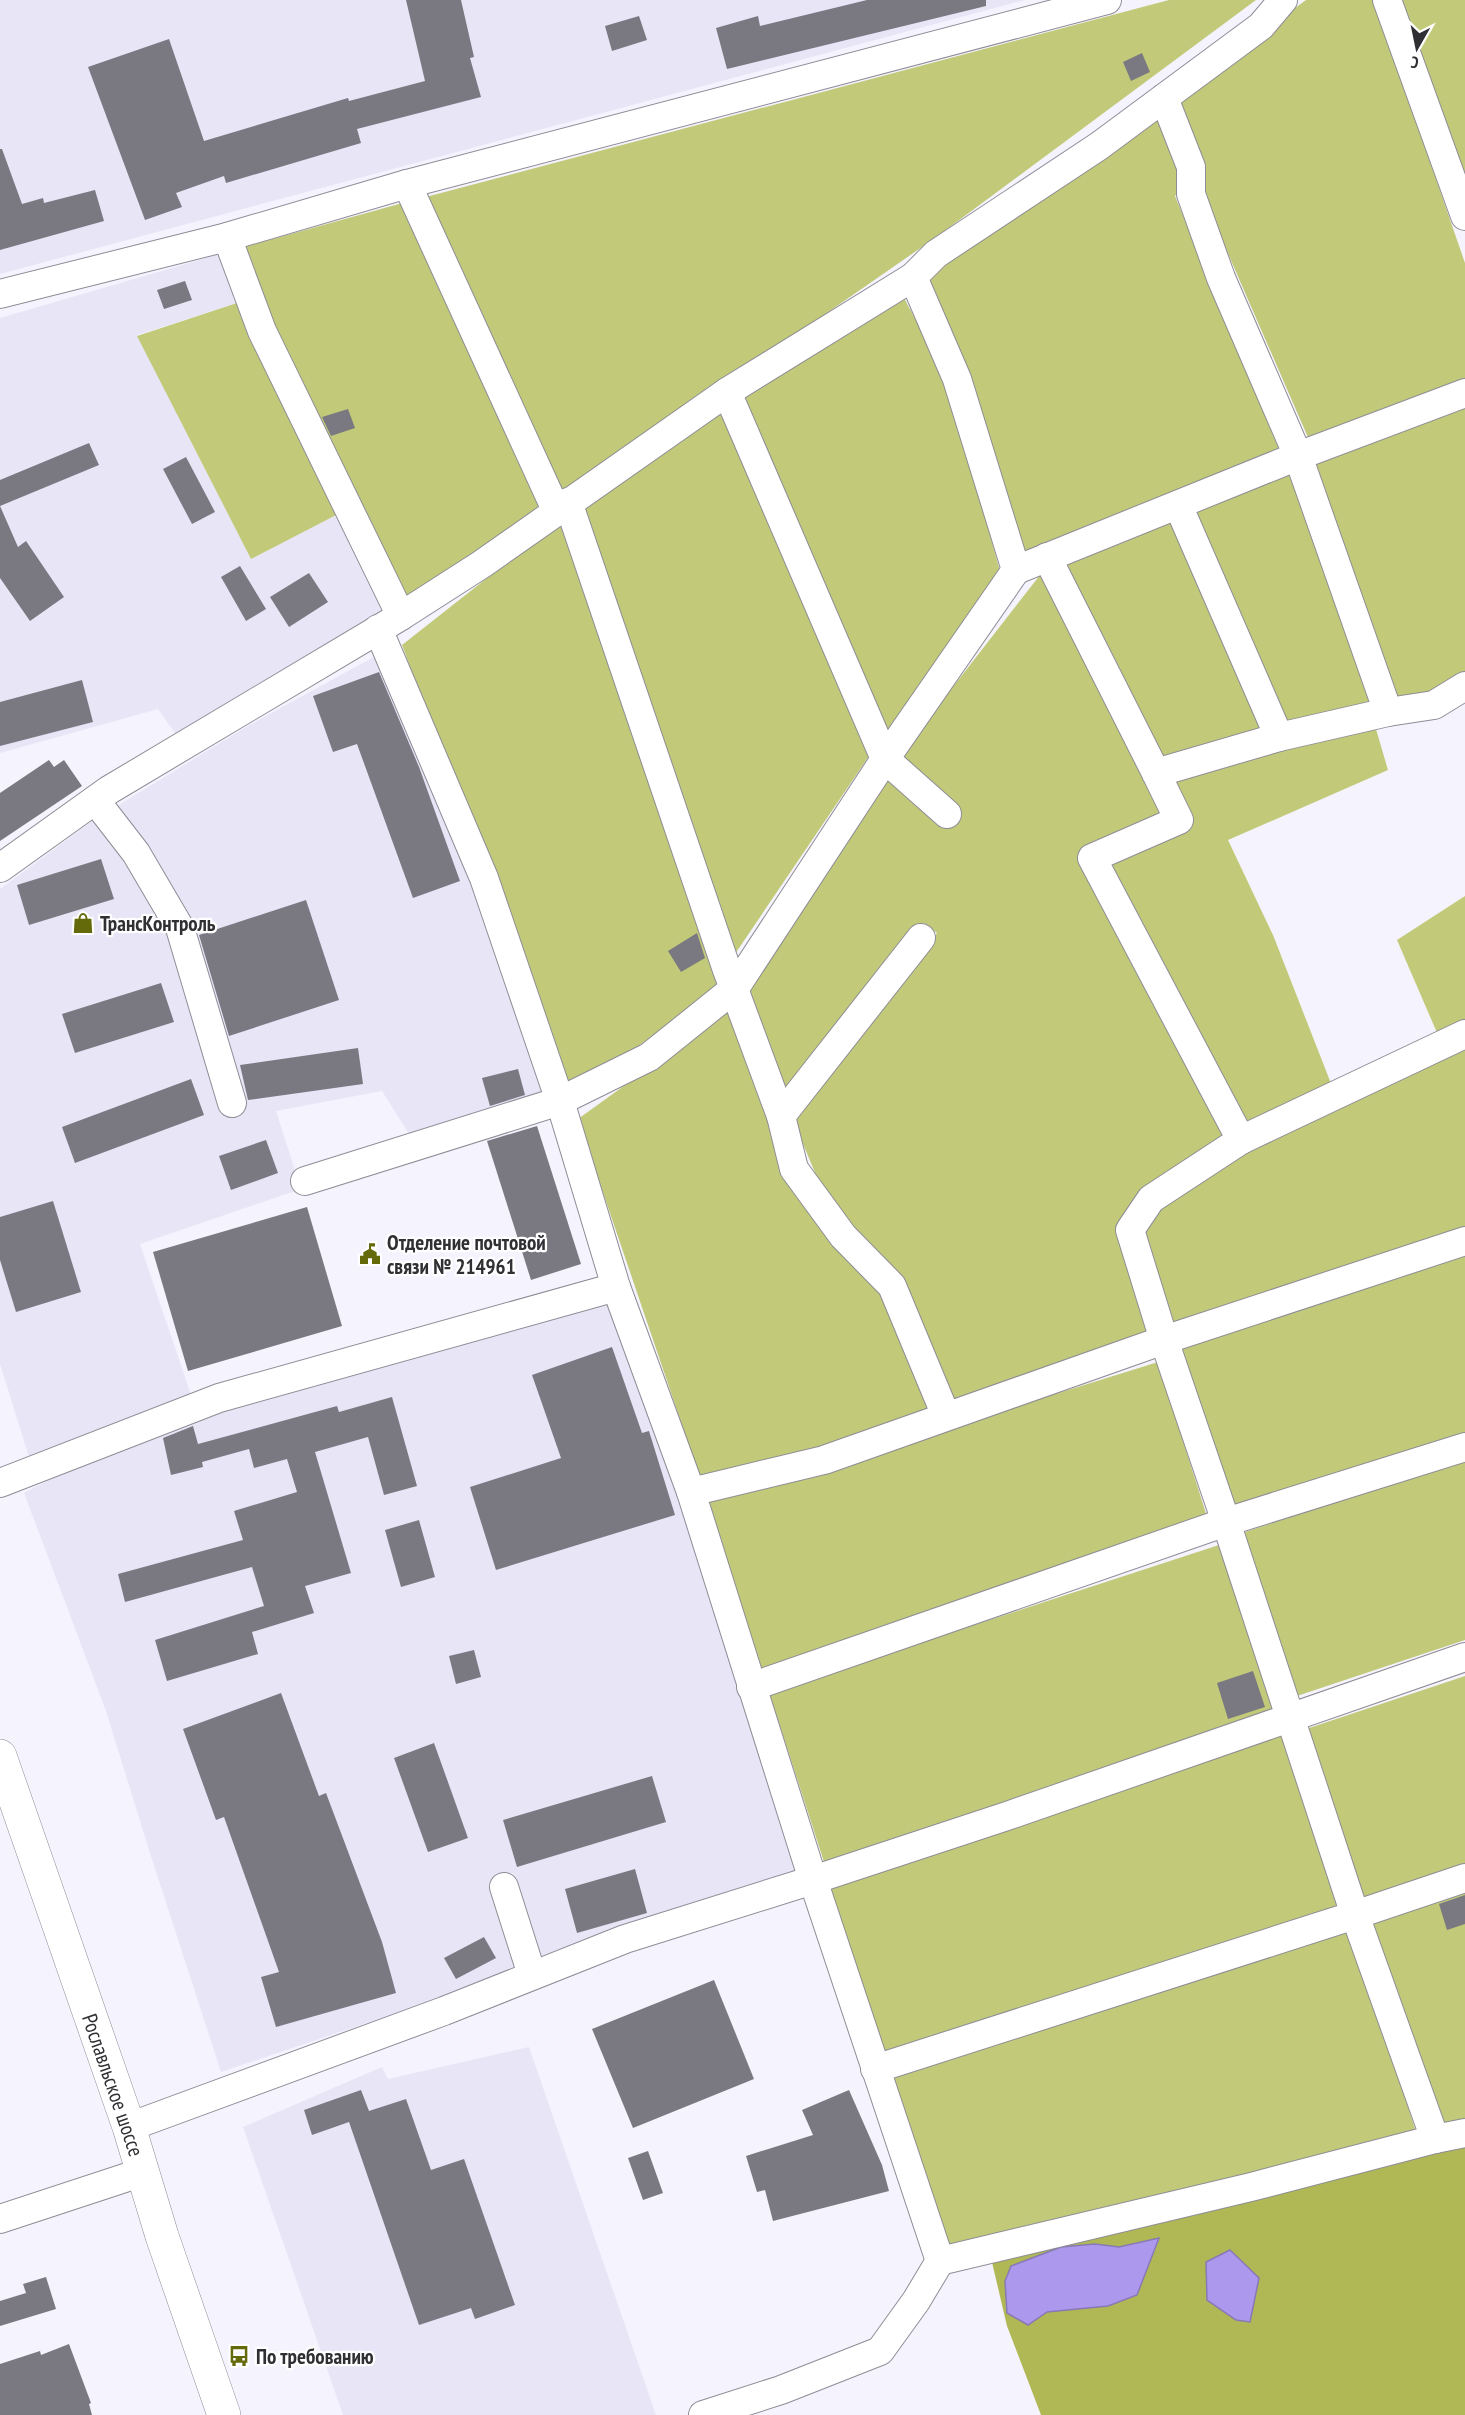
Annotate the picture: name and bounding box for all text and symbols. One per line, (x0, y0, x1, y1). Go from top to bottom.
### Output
north arrow (1387, 18, 1447, 78)
text: С (1409, 52, 1420, 73)
place label: ТрансКонтроль (100, 910, 216, 937)
shop icon: ТрансКонтроль (71, 911, 95, 935)
place label: Отделение почтовой связи № 214961 (387, 1229, 546, 1280)
public building icon: Отделение почтовой связи № 214961 (358, 1242, 382, 1266)
street label: Рославльское шоссе (76, 2010, 150, 2160)
place label: По требованию (256, 2343, 374, 2370)
bus stop icon: По требованию (227, 2344, 251, 2368)

